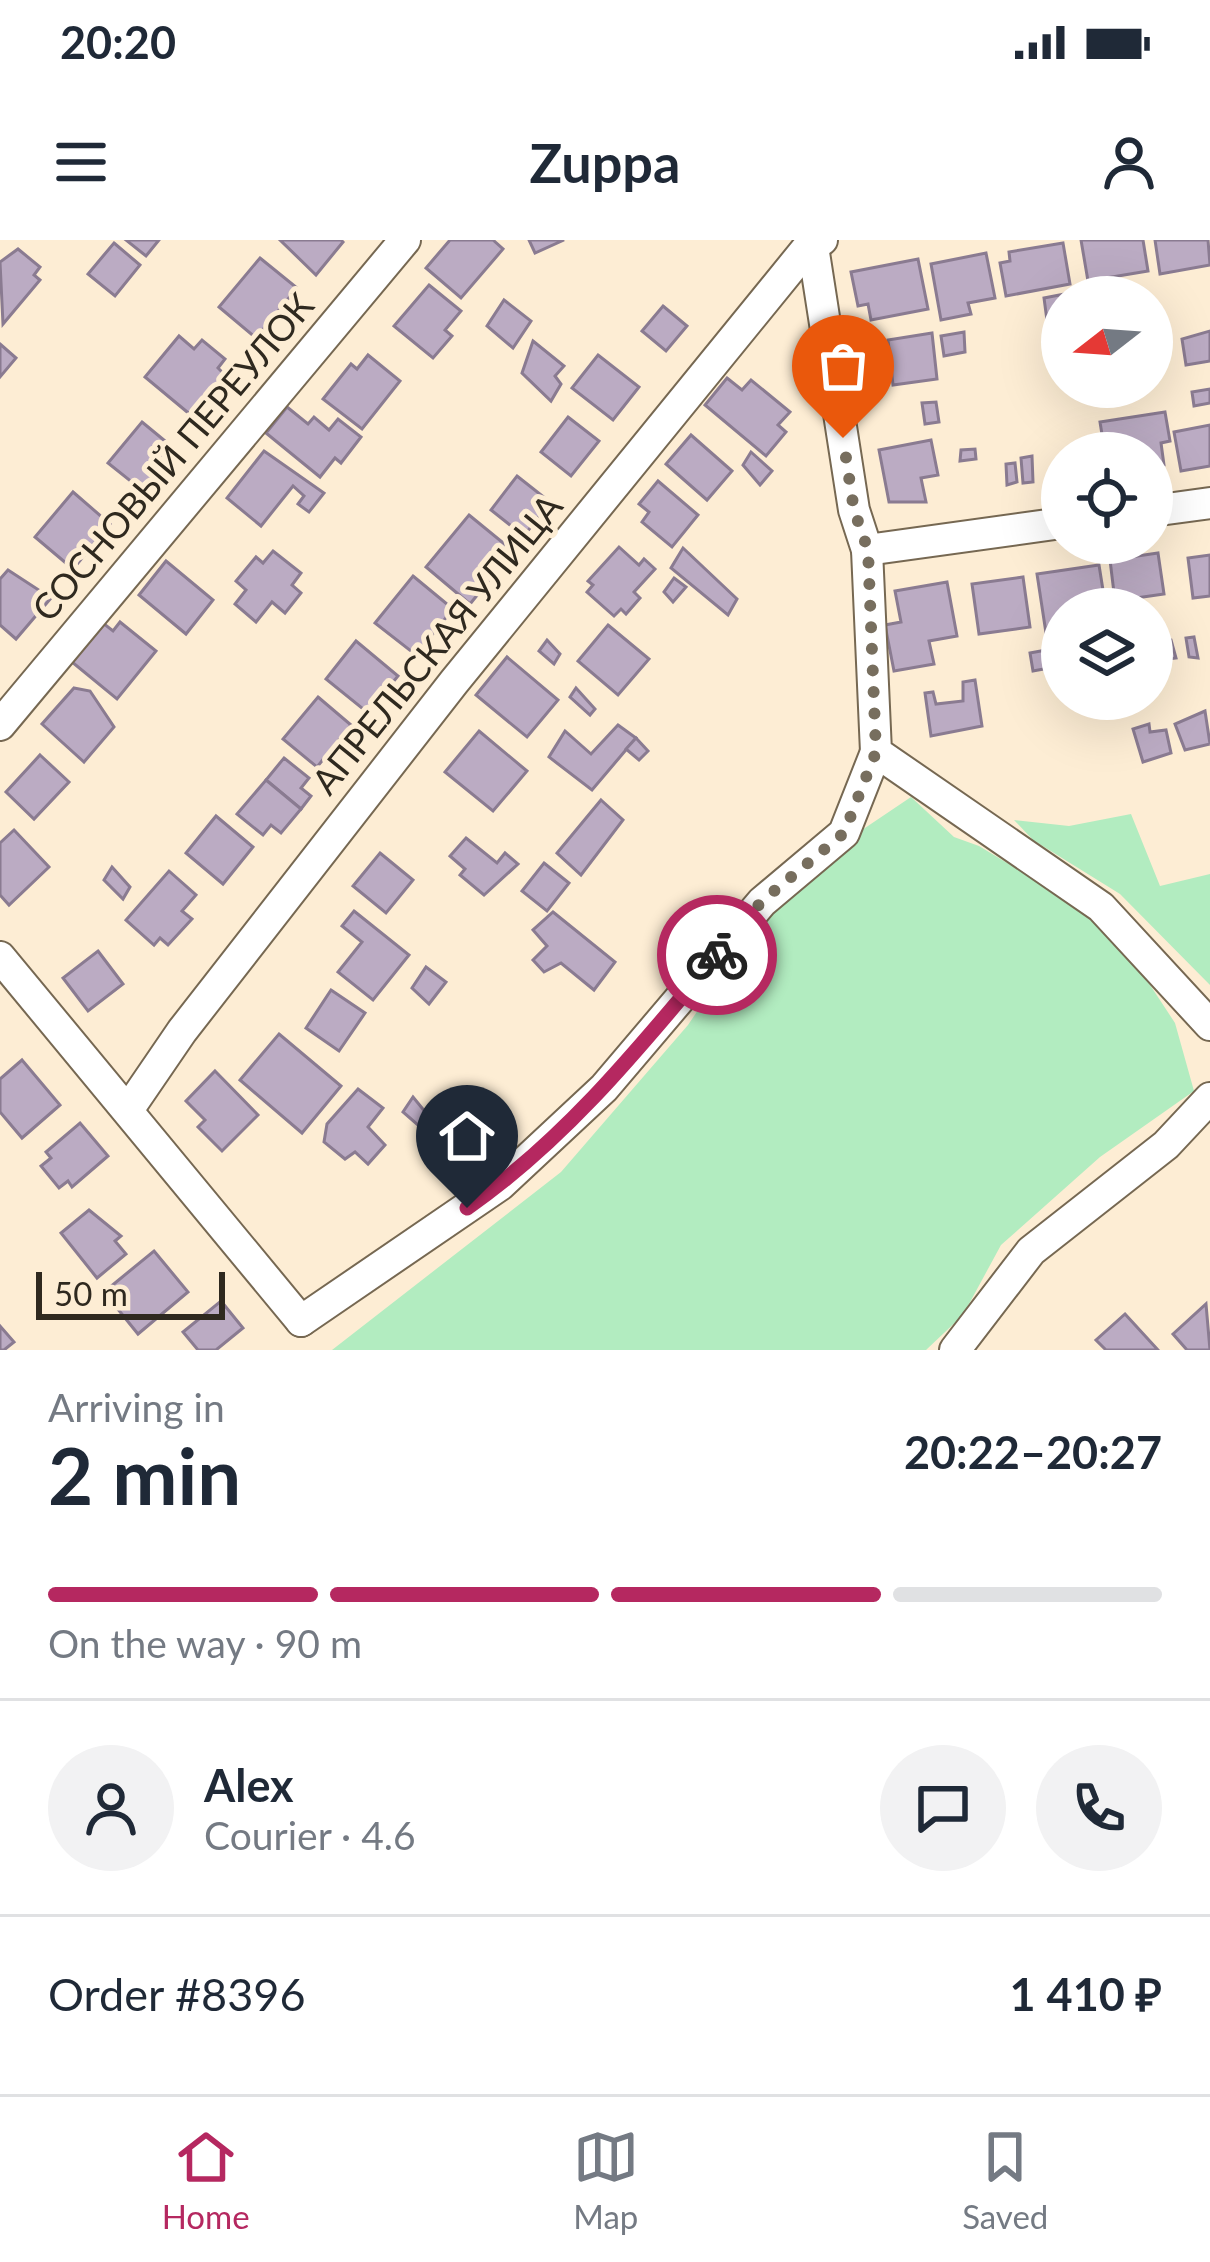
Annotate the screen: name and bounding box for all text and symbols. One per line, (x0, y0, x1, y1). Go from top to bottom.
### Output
text: 20:20 (60, 15, 176, 69)
icon: menu (48, 129, 114, 195)
icon: person (1096, 129, 1162, 195)
text: Zuppa (530, 130, 680, 195)
north arrow (1041, 276, 1173, 408)
map controls (1041, 276, 1173, 720)
street label: СОСНОВЫЙ ПЕРЕУЛОК (22, 284, 322, 629)
pin (792, 315, 894, 438)
icon: bag (810, 333, 876, 399)
button: locate (1041, 432, 1173, 564)
street label: АПРЕЛЬСКАЯ УЛИЦА (302, 484, 571, 802)
button: layers (1041, 588, 1173, 720)
courier (657, 895, 777, 1015)
icon: bike (684, 922, 750, 988)
pin (416, 1085, 518, 1208)
icon: home (434, 1103, 500, 1169)
scale bar (36, 1266, 225, 1319)
text: 50 m (54, 1273, 128, 1313)
text: Arriving in (48, 1384, 225, 1430)
text: 20:22–20:27 (904, 1425, 1162, 1479)
text: 2 min (48, 1428, 241, 1522)
text: On the way · 90 m (48, 1620, 362, 1666)
button: person (48, 1745, 174, 1871)
button: chat (880, 1745, 1006, 1871)
button: phone (1036, 1745, 1162, 1871)
text: Alex (204, 1758, 294, 1812)
text: Courier · 4.6 (204, 1812, 416, 1858)
text: Order #8396 (48, 1967, 306, 2021)
text: 1 410 ₽ (1010, 1967, 1162, 2021)
tab: Home (162, 2124, 250, 2236)
tab: Map (573, 2124, 639, 2236)
tab: Saved (962, 2124, 1048, 2236)

